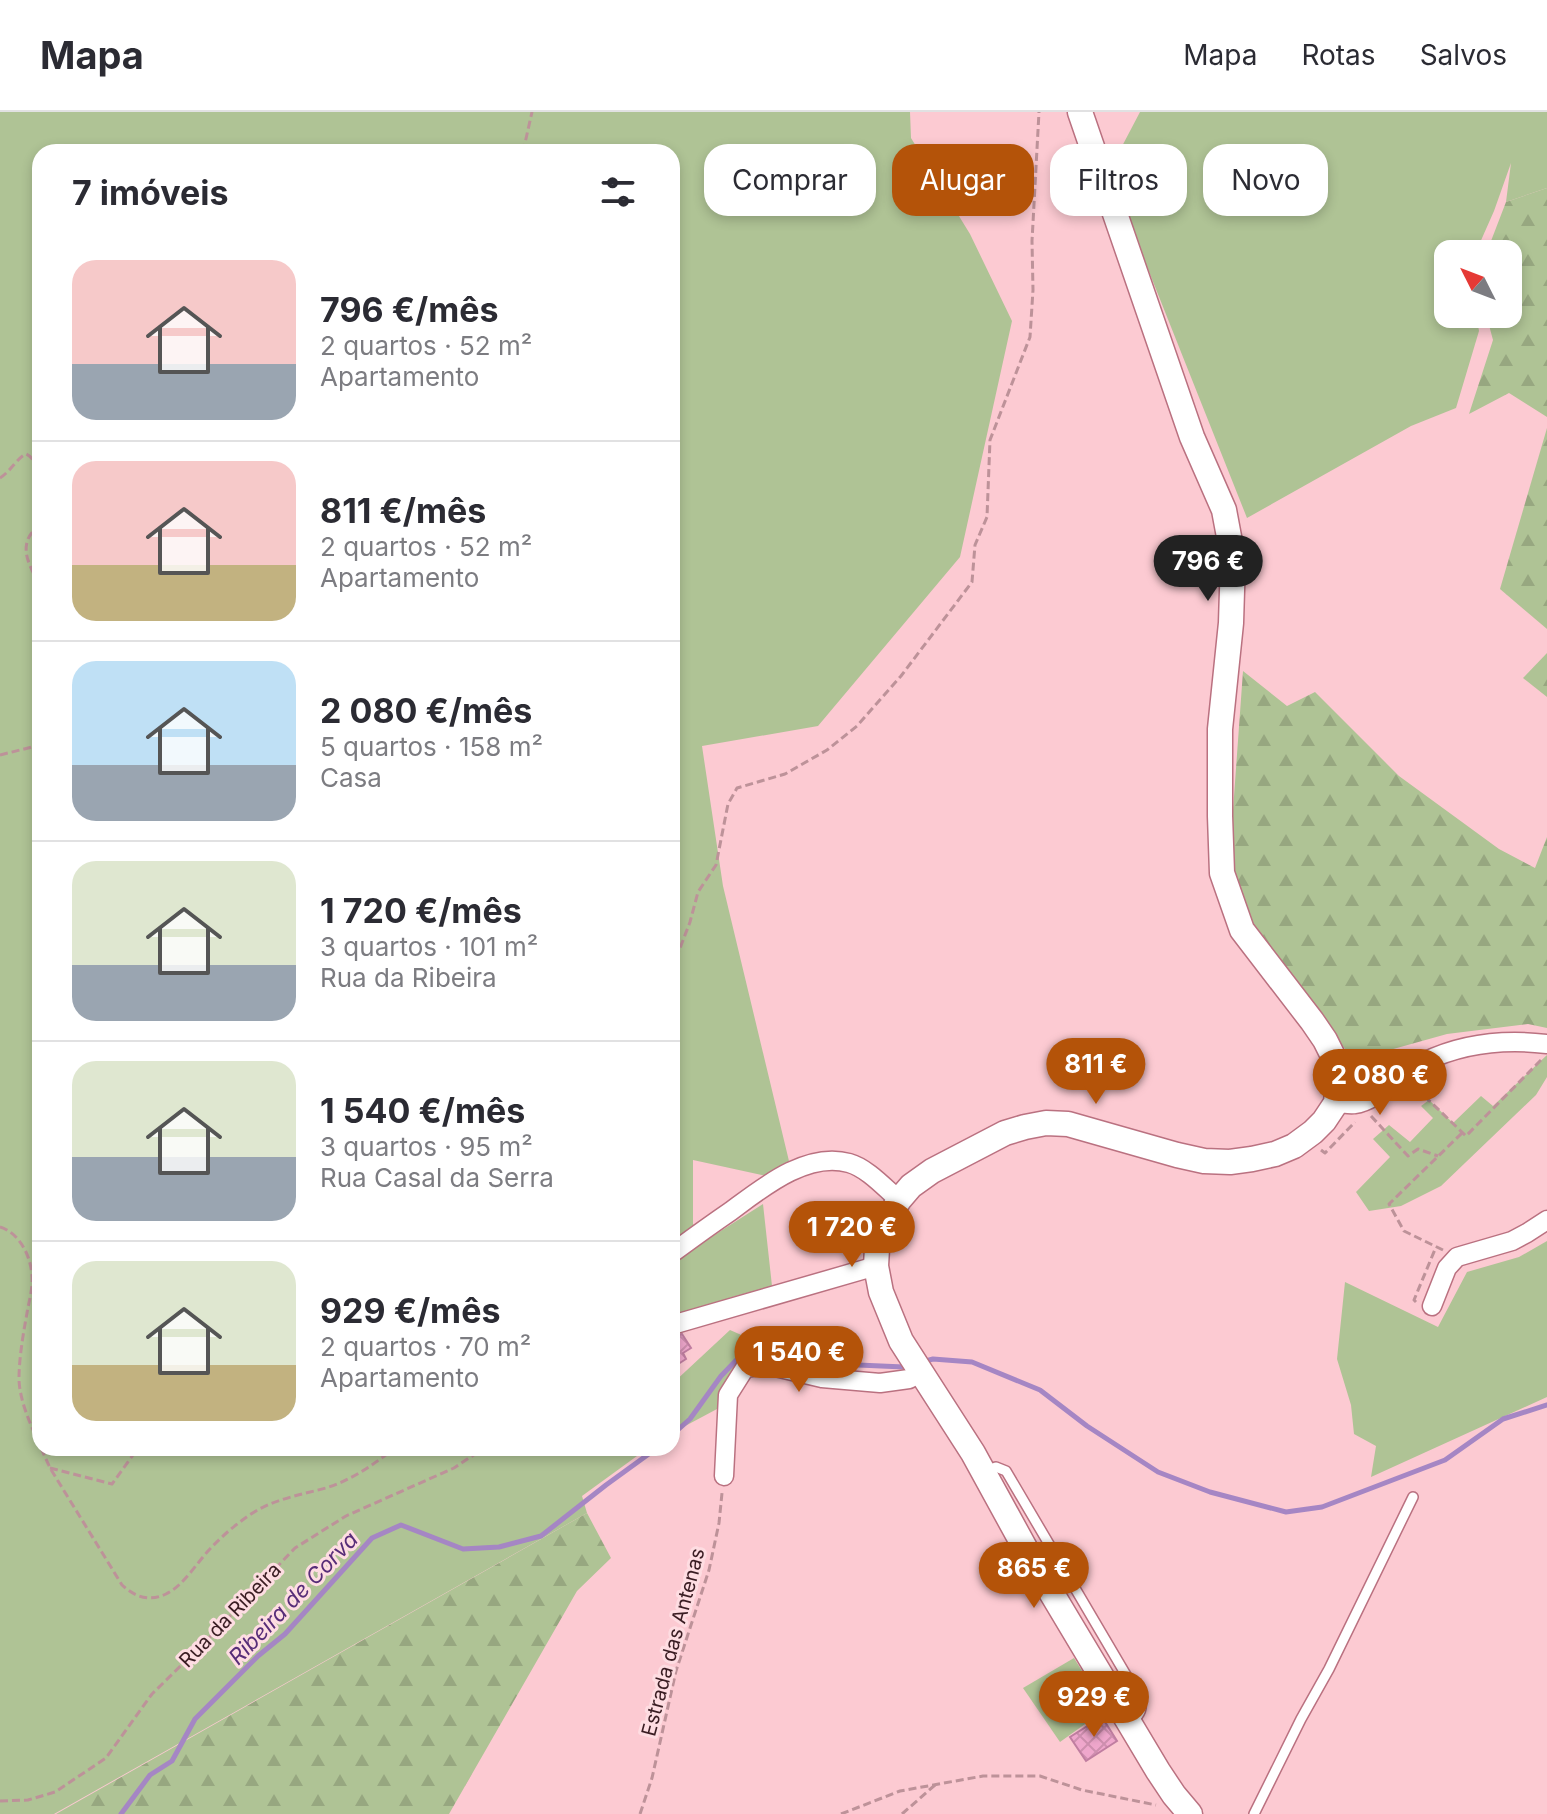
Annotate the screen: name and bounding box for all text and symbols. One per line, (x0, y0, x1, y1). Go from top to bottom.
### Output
text: Mapa (40, 32, 144, 78)
text: Mapa (1183, 38, 1257, 72)
text: Rotas (1301, 38, 1376, 72)
text: Salvos (1420, 38, 1507, 72)
chip: Comprar (704, 144, 876, 216)
chip: Alugar (892, 144, 1034, 216)
chip: Filtros (1050, 144, 1187, 216)
chip: Novo (1203, 144, 1328, 216)
icon: filters (596, 170, 640, 214)
text: 7 imóveis (72, 172, 229, 213)
north arrow (1434, 240, 1522, 328)
map controls (1434, 240, 1522, 328)
text: 796 €/mês (320, 289, 498, 330)
icon: home (136, 292, 232, 388)
text: 2 quartos · 52 m² (320, 330, 532, 361)
text: Apartamento (320, 361, 479, 392)
text: 811 €/mês (320, 490, 486, 531)
icon: home (136, 493, 232, 589)
text: 2 quartos · 52 m² (320, 531, 532, 562)
pin: 796 € (1152, 535, 1264, 603)
text: 796 € (1172, 545, 1244, 576)
text: Apartamento (320, 562, 479, 593)
text: 2 080 €/mês (320, 690, 532, 731)
icon: home (136, 693, 232, 789)
text: 5 quartos · 158 m² (320, 731, 543, 762)
text: Casa (320, 762, 382, 793)
text: 1 720 €/mês (320, 890, 522, 931)
icon: home (136, 893, 232, 989)
text: 3 quartos · 101 m² (320, 931, 538, 962)
text: Rua da Ribeira (320, 962, 497, 993)
pin: 811 € (1040, 1038, 1152, 1106)
text: 811 € (1064, 1048, 1128, 1079)
pin: 2 080 € (1306, 1049, 1454, 1117)
text: 2 080 € (1331, 1059, 1429, 1090)
text: 1 540 €/mês (320, 1090, 525, 1131)
icon: home (136, 1093, 232, 1189)
text: 3 quartos · 95 m² (320, 1131, 533, 1162)
text: Rua Casal da Serra (320, 1162, 554, 1193)
pin: 1 720 € (778, 1201, 926, 1269)
text: 1 720 € (807, 1211, 897, 1242)
text: 929 €/mês (320, 1290, 500, 1331)
icon: home (136, 1293, 232, 1389)
pin: 1 540 € (725, 1326, 873, 1394)
text: 2 quartos · 70 m² (320, 1331, 531, 1362)
text: 1 540 € (752, 1336, 846, 1367)
text: Apartamento (320, 1362, 479, 1393)
water label: Ribeira de Corva (223, 1526, 363, 1670)
pin: 865 € (978, 1542, 1090, 1610)
street label: Estrada das Antenas (636, 1545, 710, 1739)
text: 865 € (997, 1552, 1071, 1583)
street label: Rua da Ribeira (174, 1558, 286, 1672)
pin: 929 € (1038, 1671, 1150, 1739)
text: 929 € (1057, 1681, 1131, 1712)

